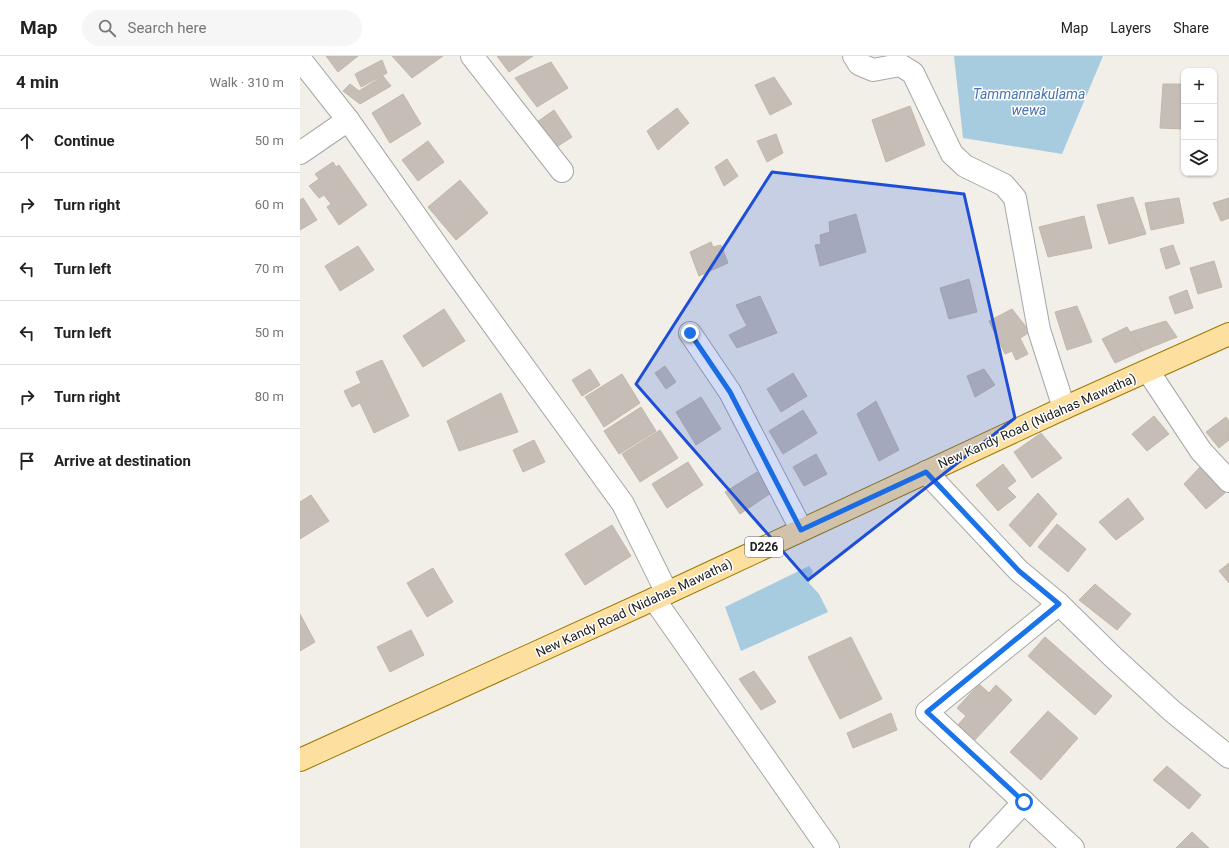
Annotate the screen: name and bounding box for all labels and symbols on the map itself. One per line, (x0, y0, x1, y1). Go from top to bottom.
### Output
water label: Tammannakulama wewa (973, 86, 1085, 118)
route end (681, 324, 699, 342)
street label: New Kandy Road (Nidahas Mawatha) (936, 370, 1138, 472)
road number: D226 (745, 537, 783, 557)
street label: New Kandy Road (Nidahas Mawatha) (533, 556, 735, 660)
route start (1015, 793, 1033, 811)

